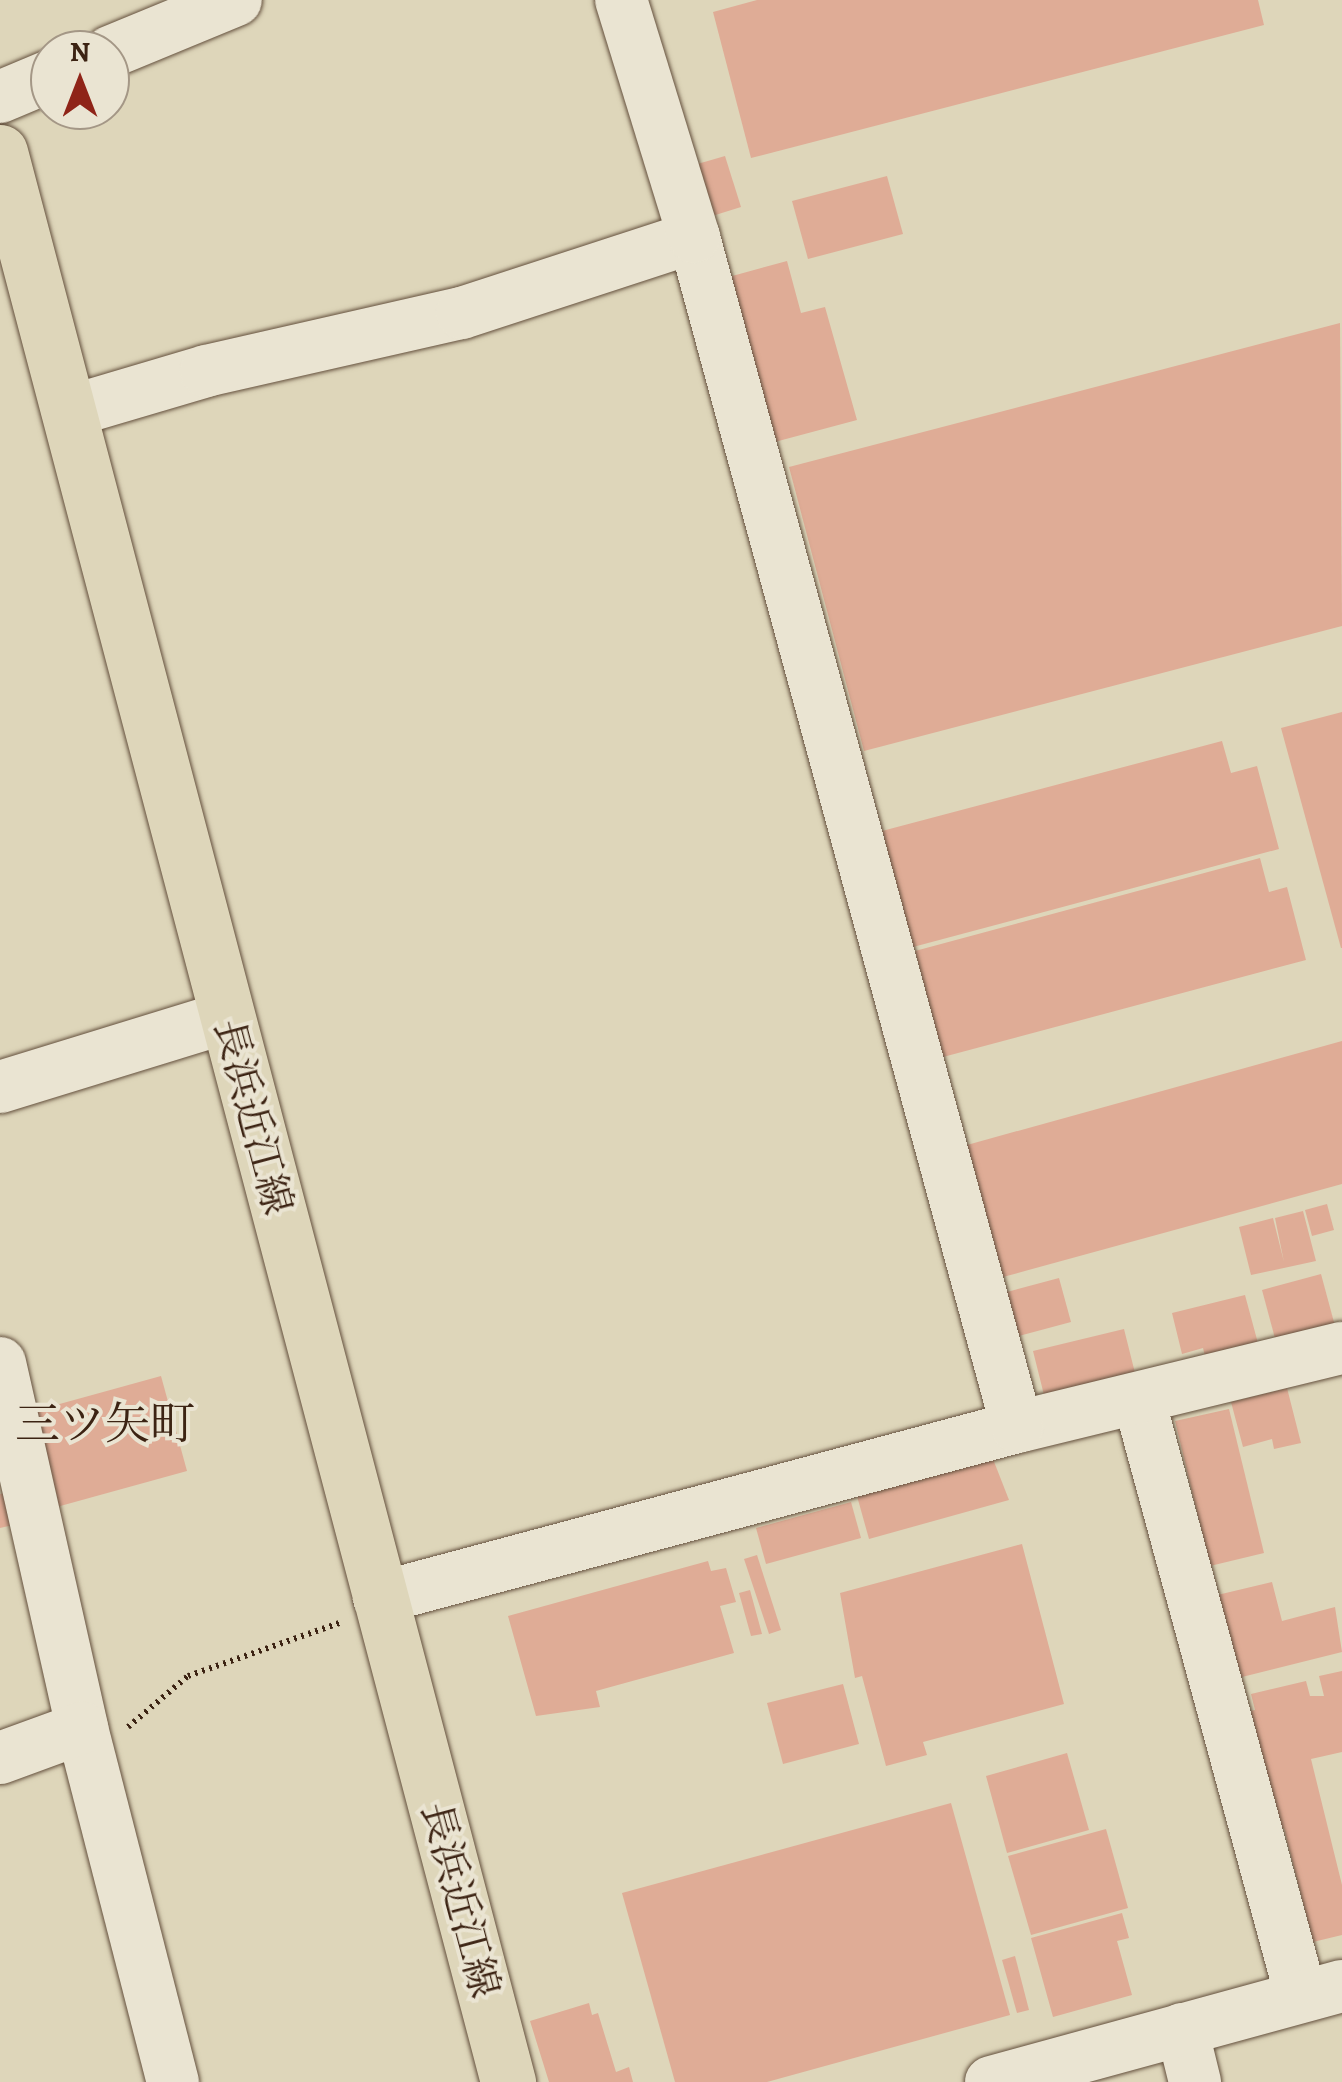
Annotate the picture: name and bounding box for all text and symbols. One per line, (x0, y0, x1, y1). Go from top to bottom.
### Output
north arrow (30, 30, 130, 130)
text: N (70, 33, 90, 71)
street label: 長浜近江線 (204, 1014, 302, 1220)
district label: 三ツ矢町 (15, 1398, 195, 1452)
street label: 長浜近江線 (411, 1797, 509, 2003)

